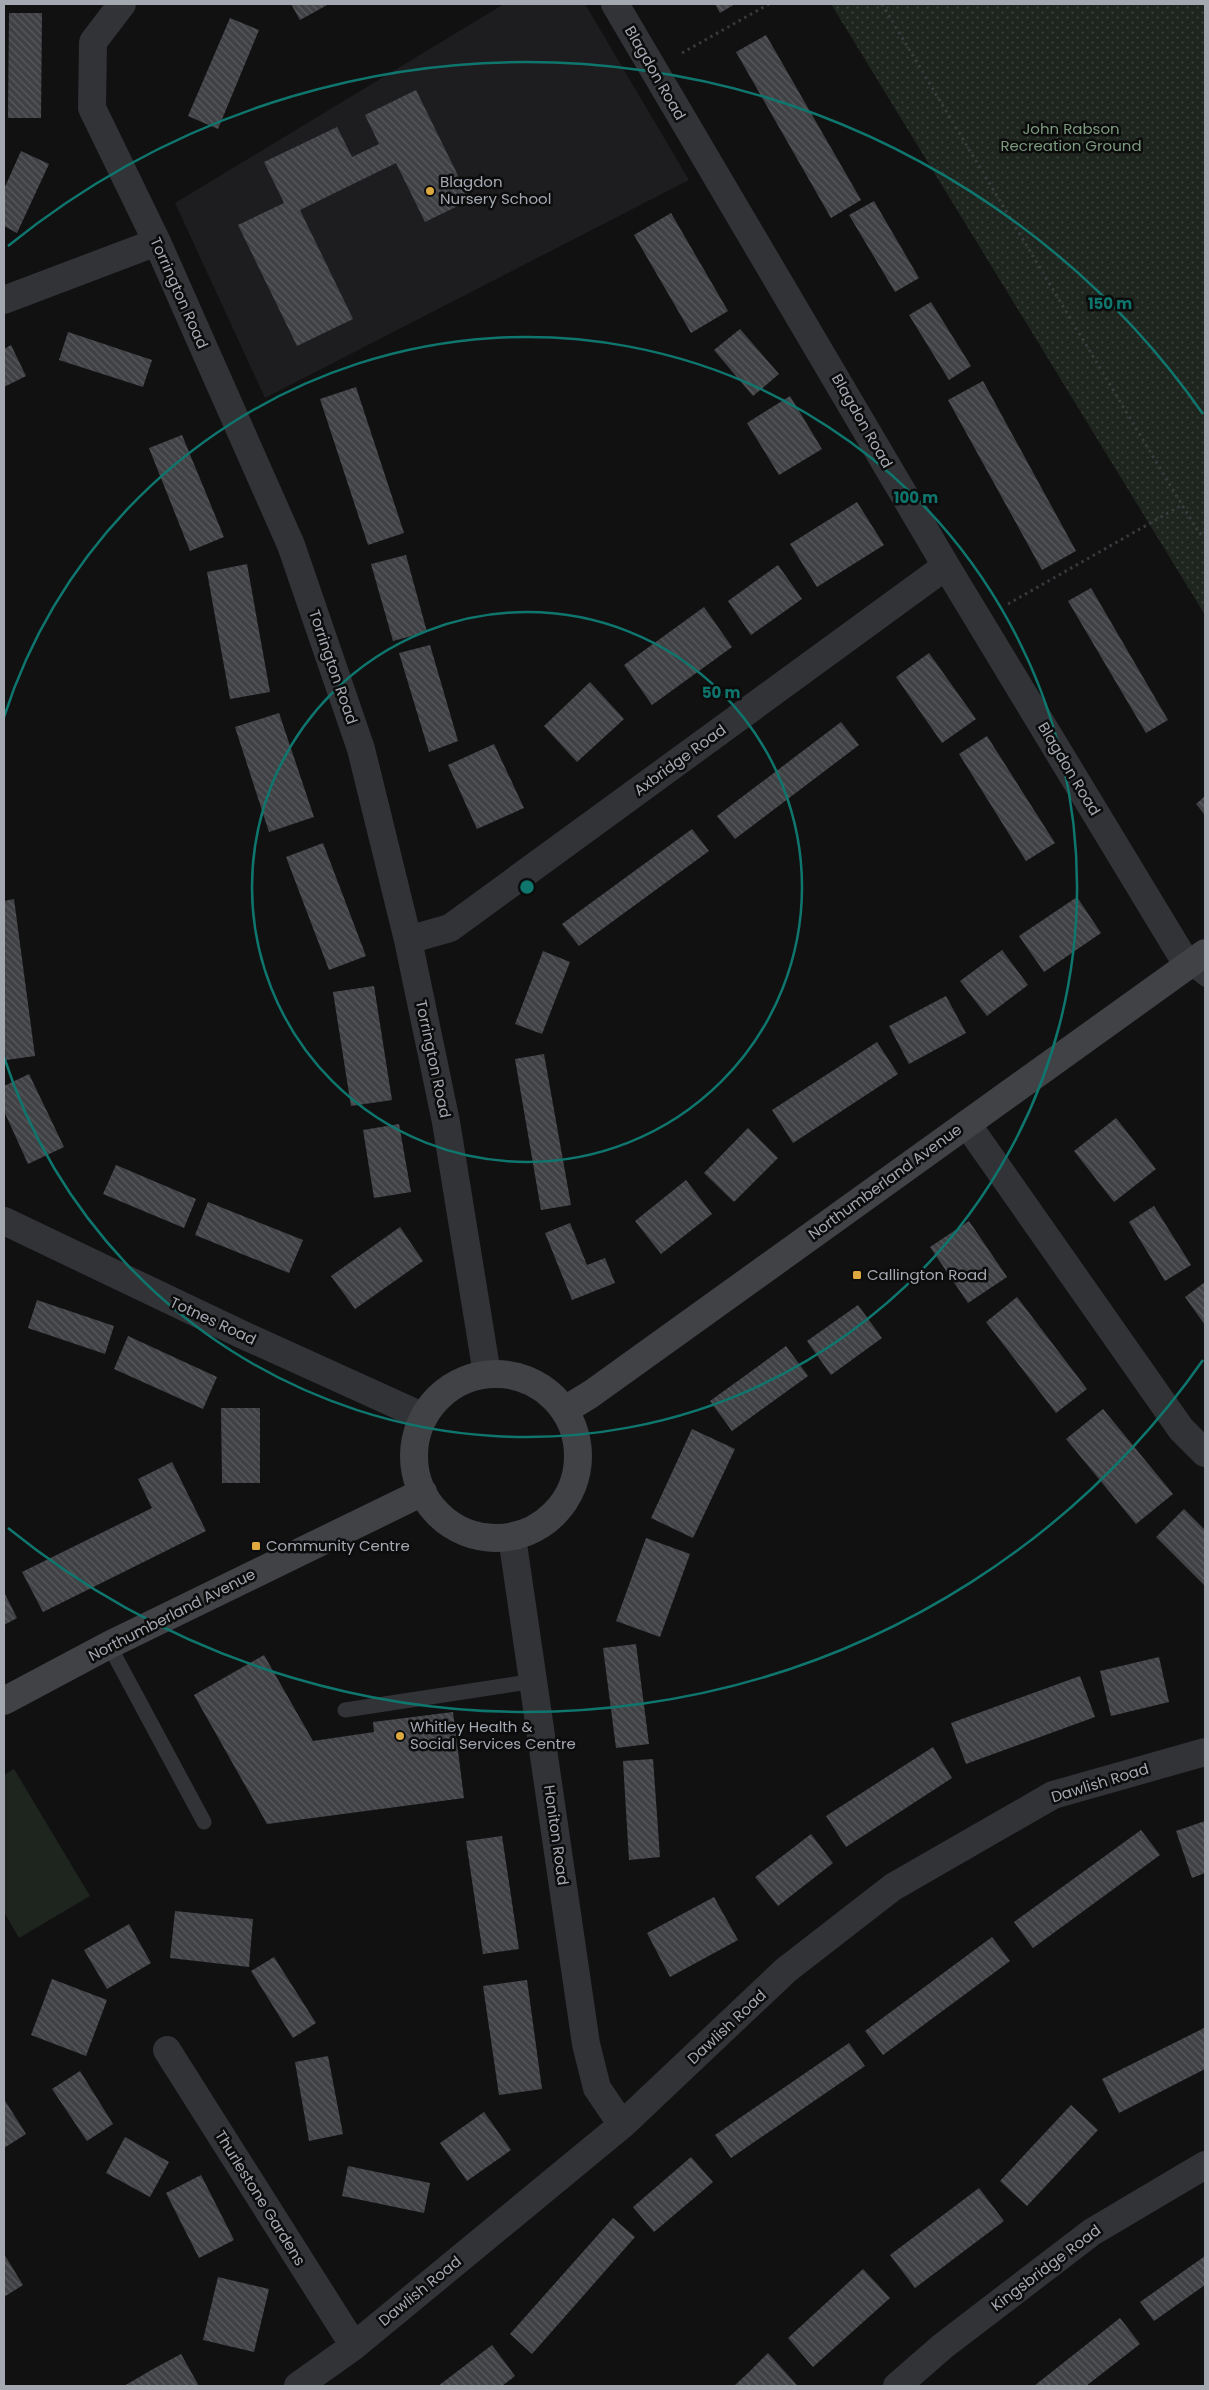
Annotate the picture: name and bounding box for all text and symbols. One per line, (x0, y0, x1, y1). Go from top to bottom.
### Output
street label: Blagdon Road (620, 22, 691, 124)
park label: John Rabson Recreation Ground (1000, 118, 1142, 156)
place label: Blagdon Nursery School (440, 171, 551, 209)
marker: Blagdon Nursery School (424, 185, 436, 197)
street label: Torrington Road (145, 234, 213, 352)
text: 150 m (1088, 293, 1132, 314)
street label: Blagdon Road (827, 370, 898, 472)
text: 100 m (894, 487, 938, 508)
street label: Torrington Road (304, 607, 363, 727)
text: 50 m (702, 682, 740, 703)
street label: Blagdon Road (1033, 718, 1106, 819)
street label: Axbridge Road (629, 719, 730, 800)
centre of rings (518, 878, 536, 896)
street label: Torrington Road (411, 998, 456, 1120)
street label: Northumberland Avenue (804, 1119, 966, 1244)
place label: Callington Road (867, 1264, 987, 1285)
marker: Callington Road (851, 1269, 863, 1281)
street label: Totnes Road (167, 1291, 260, 1350)
place label: Community Centre (266, 1535, 410, 1556)
marker: Community Centre (250, 1540, 262, 1552)
street label: Northumberland Avenue (85, 1563, 259, 1666)
place label: Whitley Health & Social Services Centre (410, 1716, 576, 1754)
marker: Whitley Health & Social Services Centre (394, 1730, 406, 1742)
street label: Dawlish Road (1049, 1758, 1151, 1807)
street label: Honiton Road (539, 1783, 574, 1886)
street label: Dawlish Road (683, 1985, 771, 2069)
street label: Thurlestone Gardens (210, 2126, 311, 2270)
street label: Kingsbridge Road (987, 2219, 1105, 2316)
street label: Dawlish Road (374, 2251, 465, 2331)

